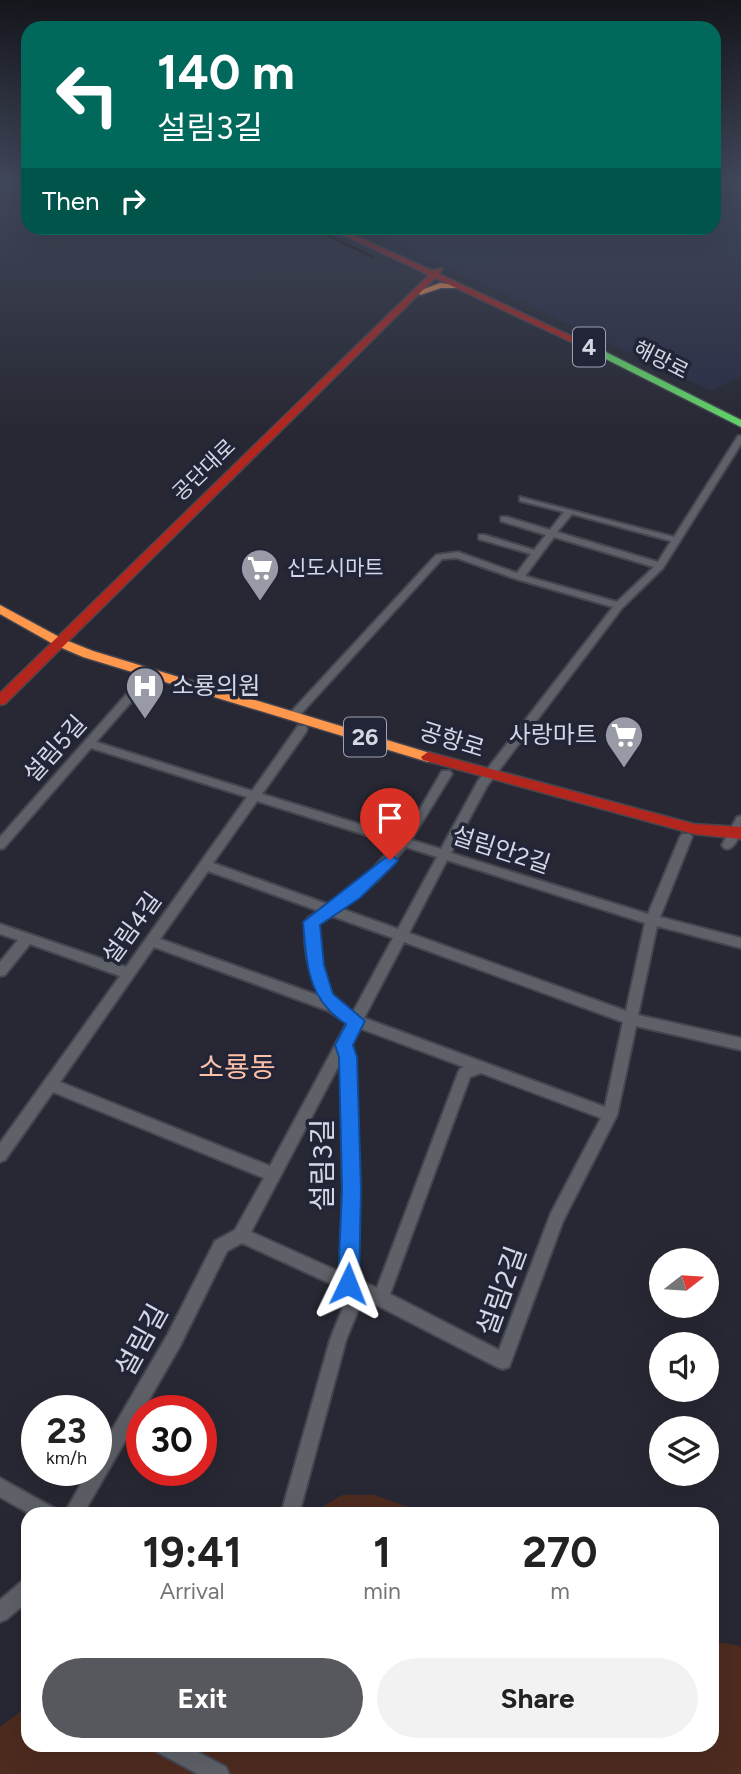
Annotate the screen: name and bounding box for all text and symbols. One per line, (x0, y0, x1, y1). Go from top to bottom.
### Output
text: 140 m (157, 42, 295, 101)
icon: left (42, 49, 133, 140)
text: 설림3길 (157, 109, 263, 147)
icon: right (114, 182, 152, 220)
text: Then (42, 185, 100, 217)
road number: 4 (573, 328, 605, 366)
street label: 해망로 (630, 335, 693, 384)
street label: 공단대로 (167, 434, 240, 505)
supermarket icon: 신도시마트 (239, 547, 281, 602)
place label: 신도시마트 (287, 555, 384, 580)
hospital icon: 소룡의원 (124, 665, 166, 720)
place label: 소룡의원 (172, 671, 260, 700)
street label: 설림5길 (17, 709, 92, 788)
supermarket icon: 사랑마트 (603, 714, 645, 769)
street label: 공항로 (416, 716, 488, 763)
road number: 26 (344, 718, 386, 757)
place label: 사랑마트 (509, 720, 597, 749)
pin (360, 788, 420, 860)
icon: arrive (371, 799, 409, 837)
street label: 설림안2길 (448, 820, 554, 879)
street label: 설림4길 (96, 886, 167, 969)
district label: 소룡동 (198, 1050, 276, 1084)
street label: 설림3길 (305, 1119, 339, 1211)
street label: 설림2길 (469, 1242, 533, 1340)
position arrow (311, 1247, 385, 1321)
north arrow (649, 1248, 719, 1318)
map controls (649, 1248, 719, 1486)
street label: 설림길 (107, 1298, 175, 1382)
button: sound (649, 1332, 719, 1402)
speed limit sign: 30 (126, 1395, 217, 1486)
text: 23 (47, 1410, 86, 1452)
button: layers (649, 1416, 719, 1486)
text: km/h (46, 1447, 87, 1469)
text: 19:41 (143, 1527, 242, 1578)
text: 1 (373, 1527, 391, 1578)
text: 270 (523, 1527, 597, 1578)
text: Arrival (160, 1577, 225, 1605)
text: min (363, 1577, 401, 1605)
text: m (550, 1577, 570, 1605)
button: Exit (42, 1658, 363, 1738)
button: Share (377, 1658, 698, 1738)

